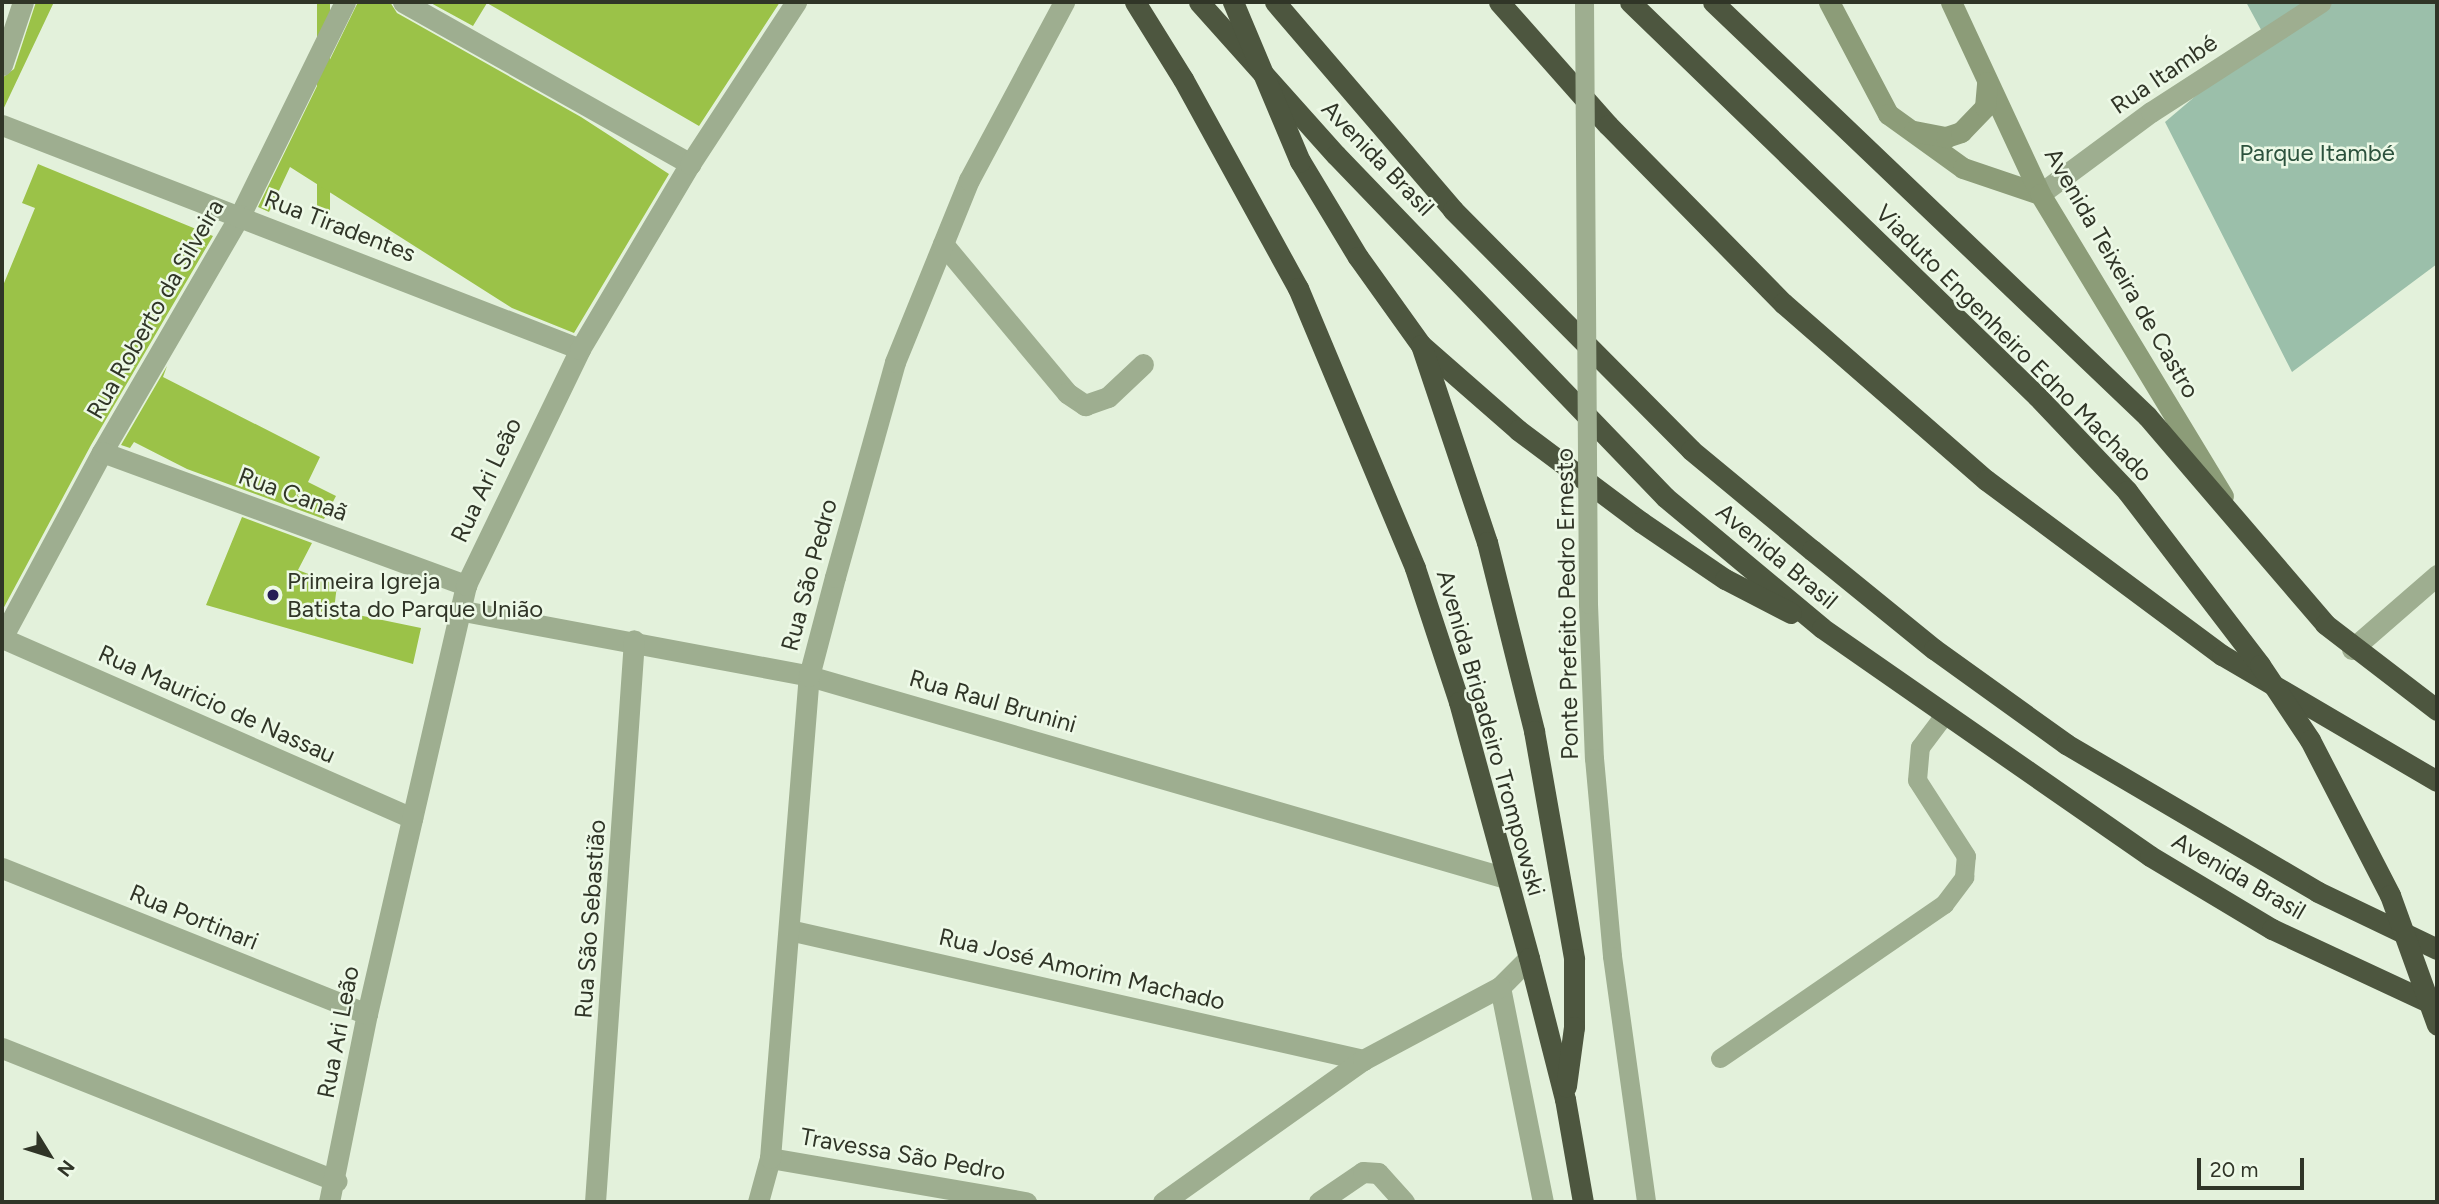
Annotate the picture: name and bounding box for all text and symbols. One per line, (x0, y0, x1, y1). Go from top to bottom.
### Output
street label: Rua Itambé (2105, 28, 2223, 120)
street label: Avenida Brasil (1316, 94, 1440, 222)
park label: Parque Itambé (2239, 139, 2395, 167)
street label: Avenida Teixeira de Castro (2039, 143, 2205, 403)
street label: Rua Tiradentes (260, 184, 420, 268)
street label: Rua Roberto da Silveira (80, 194, 230, 424)
street label: Viaduto Engenheiro Edno Machado (1870, 199, 2158, 487)
street label: Rua Ari Leão (445, 413, 527, 547)
street label: Ponte Prefeito Pedro Ernesto (1550, 448, 1584, 760)
street label: Rua Canaã (235, 461, 351, 527)
street label: Rua São Pedro (775, 496, 843, 654)
street label: Avenida Brasil (1710, 497, 1844, 615)
place label: Primeira Igreja Batista do Parque União (287, 567, 543, 623)
street label: Avenida Brigadeiro Trompowski (1431, 567, 1551, 899)
marker: Primeira Igreja Batista do Parque União (265, 587, 281, 603)
street label: Rua Mauricio de Nassau (94, 639, 340, 769)
street label: Rua Raul Brunini (906, 663, 1080, 739)
street label: Rua São Sebastião (569, 818, 611, 1020)
street label: Avenida Brasil (2167, 826, 2311, 926)
street label: Rua Portinari (125, 878, 263, 956)
street label: Rua José Amorim Machado (936, 922, 1228, 1016)
street label: Rua Ari Leão (311, 963, 365, 1101)
north arrow (14, 1120, 84, 1190)
street label: Travessa São Pedro (798, 1122, 1008, 1186)
scale bar (2201, 1144, 2308, 1188)
text: N (52, 1155, 80, 1181)
text: 20 m (2210, 1157, 2258, 1182)

